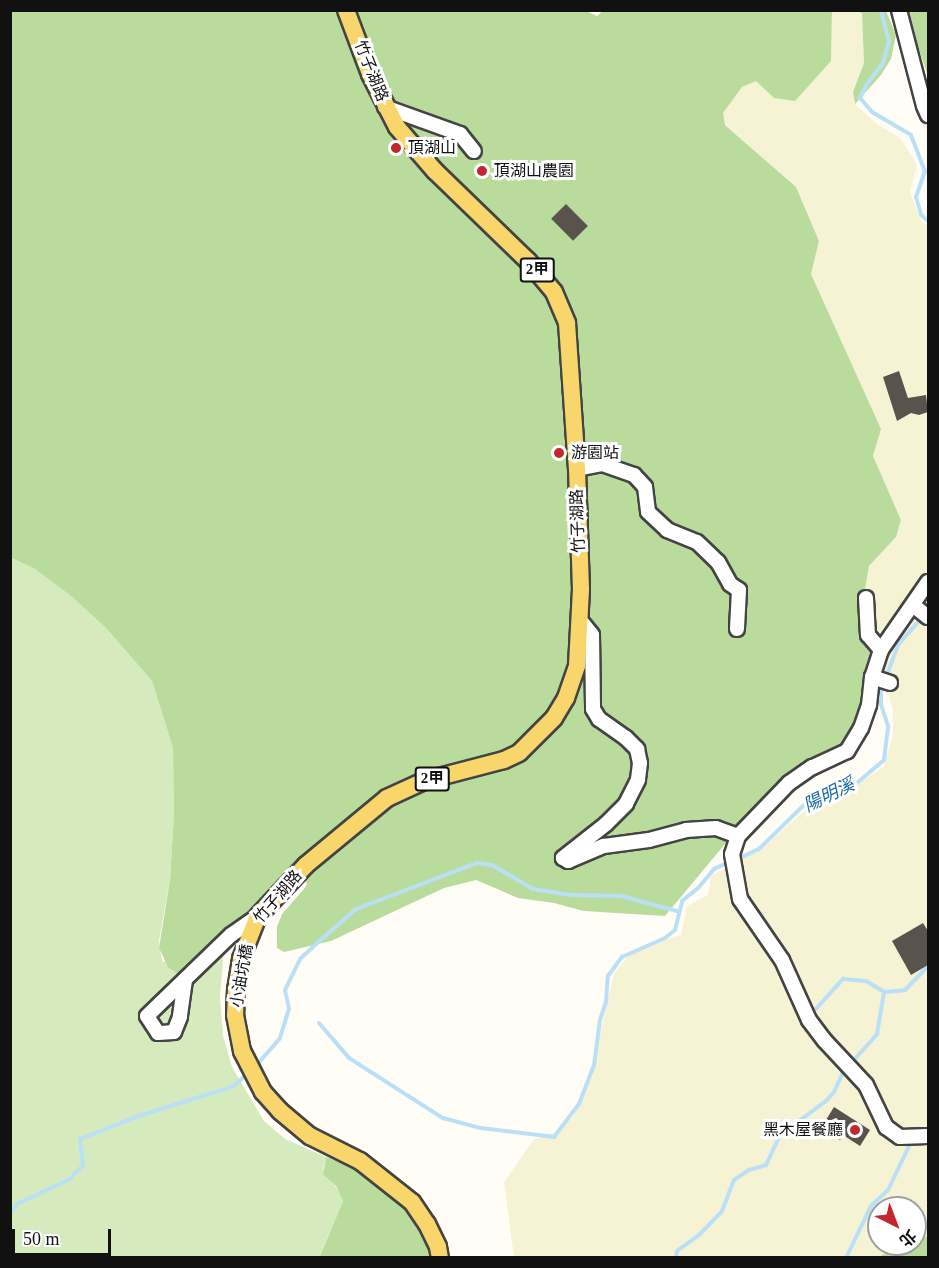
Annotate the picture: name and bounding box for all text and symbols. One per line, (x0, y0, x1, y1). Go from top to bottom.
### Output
street label: 竹子湖路 (350, 38, 392, 104)
place label: 頂湖山 (408, 138, 456, 158)
marker: 頂湖山 (389, 141, 403, 155)
place label: 頂湖山農園 (494, 161, 574, 181)
marker: 頂湖山農園 (475, 164, 489, 178)
road number: 2甲 (519, 258, 555, 282)
place label: 游園站 (571, 443, 619, 463)
marker: 游園站 (552, 446, 566, 460)
street label: 竹子湖路 (567, 489, 589, 553)
road number: 2甲 (414, 767, 450, 791)
water label: 陽明溪 (800, 773, 858, 817)
street label: 竹子湖路 (250, 867, 306, 927)
street label: 小油坑橋 (227, 943, 257, 1009)
place label: 黑木屋餐廳 (763, 1120, 843, 1140)
marker: 黑木屋餐廳 (848, 1123, 862, 1137)
north arrow (867, 1196, 927, 1256)
scale bar (15, 1217, 114, 1255)
text: 北 (896, 1227, 920, 1250)
text: 50 m (23, 1229, 60, 1249)

